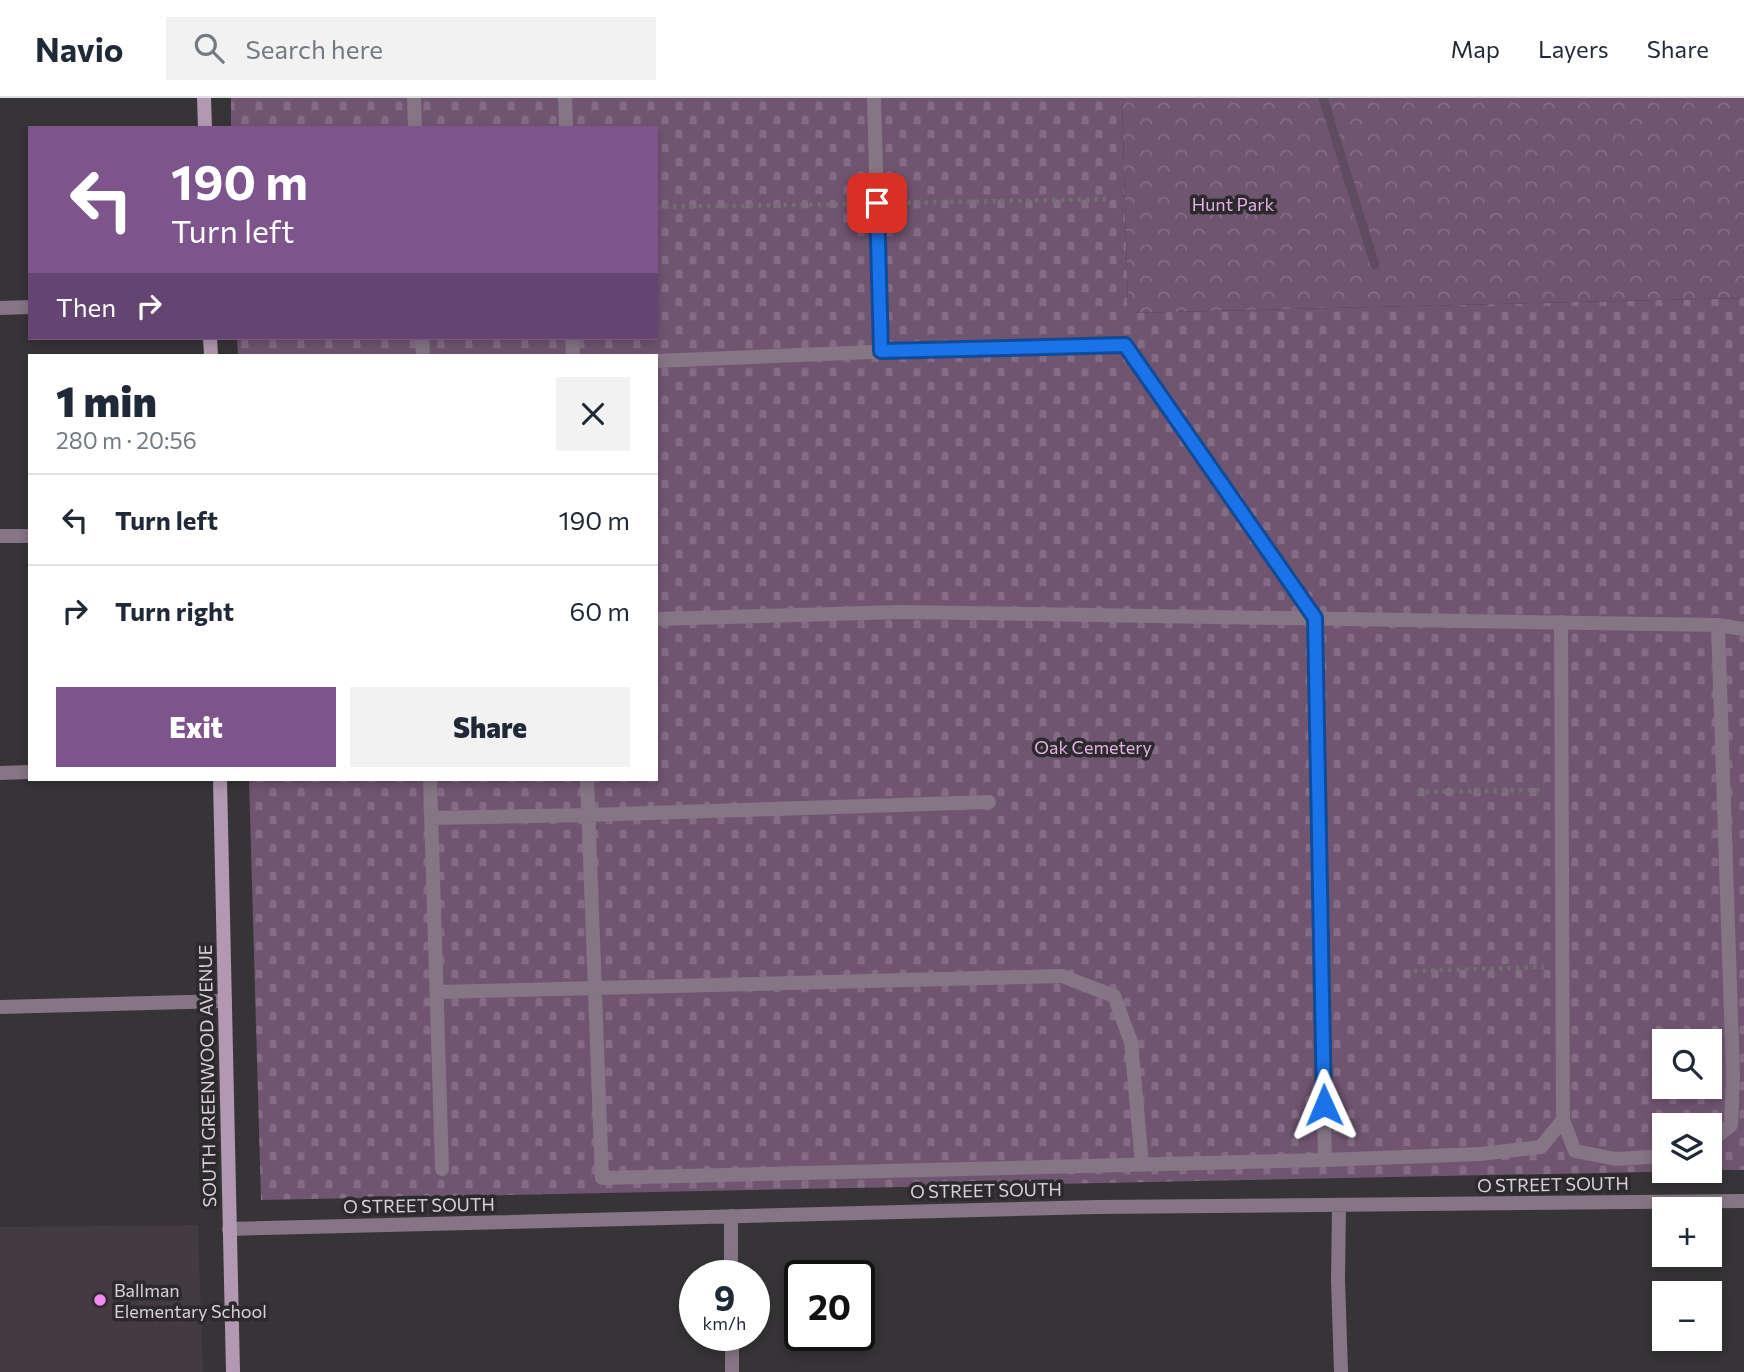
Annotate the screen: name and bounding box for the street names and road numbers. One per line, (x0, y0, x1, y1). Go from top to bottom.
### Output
street label: SOUTH GREENWOOD AVENUE (194, 944, 220, 1208)
street label: O STREET SOUTH (1477, 1172, 1629, 1196)
street label: O STREET SOUTH (910, 1178, 1062, 1202)
street label: O STREET SOUTH (343, 1193, 495, 1217)

